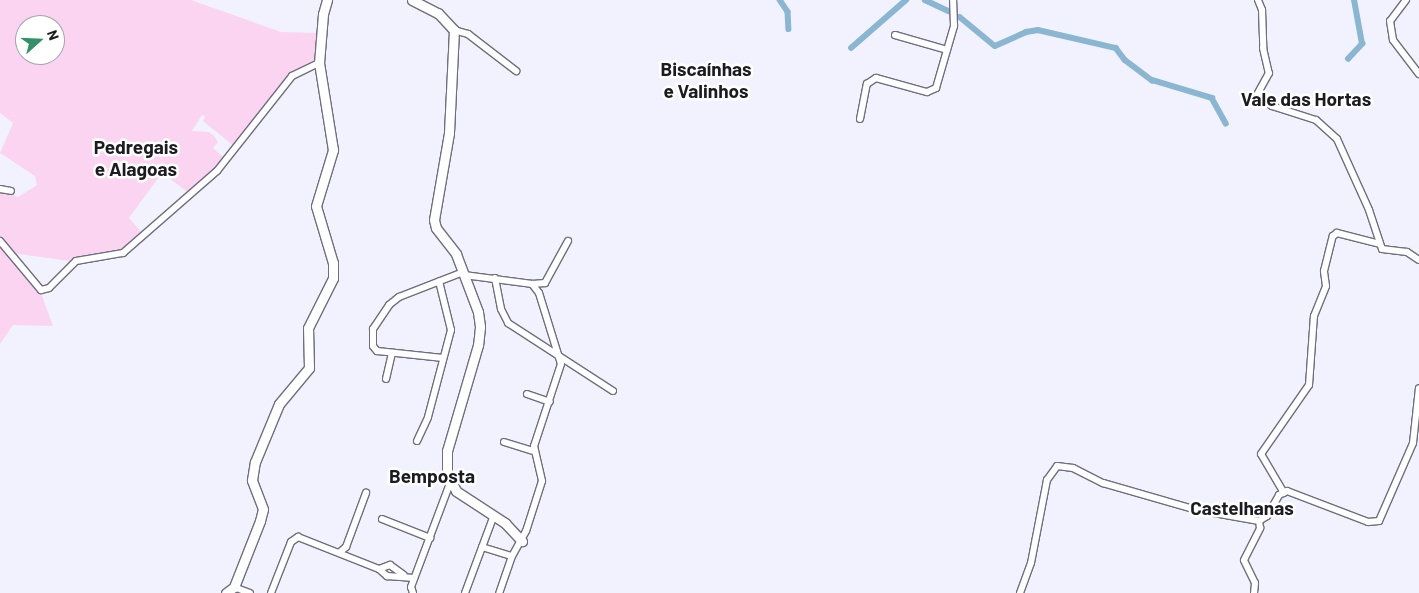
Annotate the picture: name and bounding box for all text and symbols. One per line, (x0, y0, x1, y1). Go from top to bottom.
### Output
north arrow (15, 15, 65, 65)
text: N (44, 28, 63, 42)
district label: Biscaínhas e Valinhos (660, 58, 752, 102)
district label: Vale das Hortas (1241, 88, 1371, 110)
district label: Pedregais e Alagoas (94, 136, 178, 180)
district label: Bemposta (389, 465, 475, 487)
district label: Castelhanas (1190, 497, 1294, 519)

